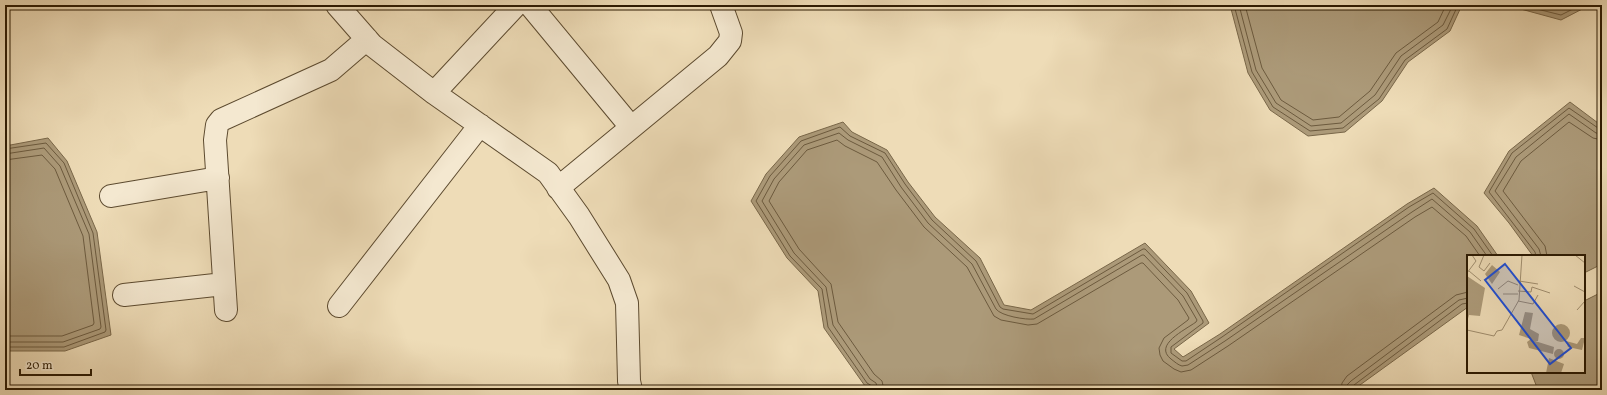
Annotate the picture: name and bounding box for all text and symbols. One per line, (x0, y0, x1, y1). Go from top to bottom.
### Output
inset map (1467, 255, 1585, 373)
scale bar (20, 351, 91, 377)
text: 20 m (26, 358, 53, 374)

